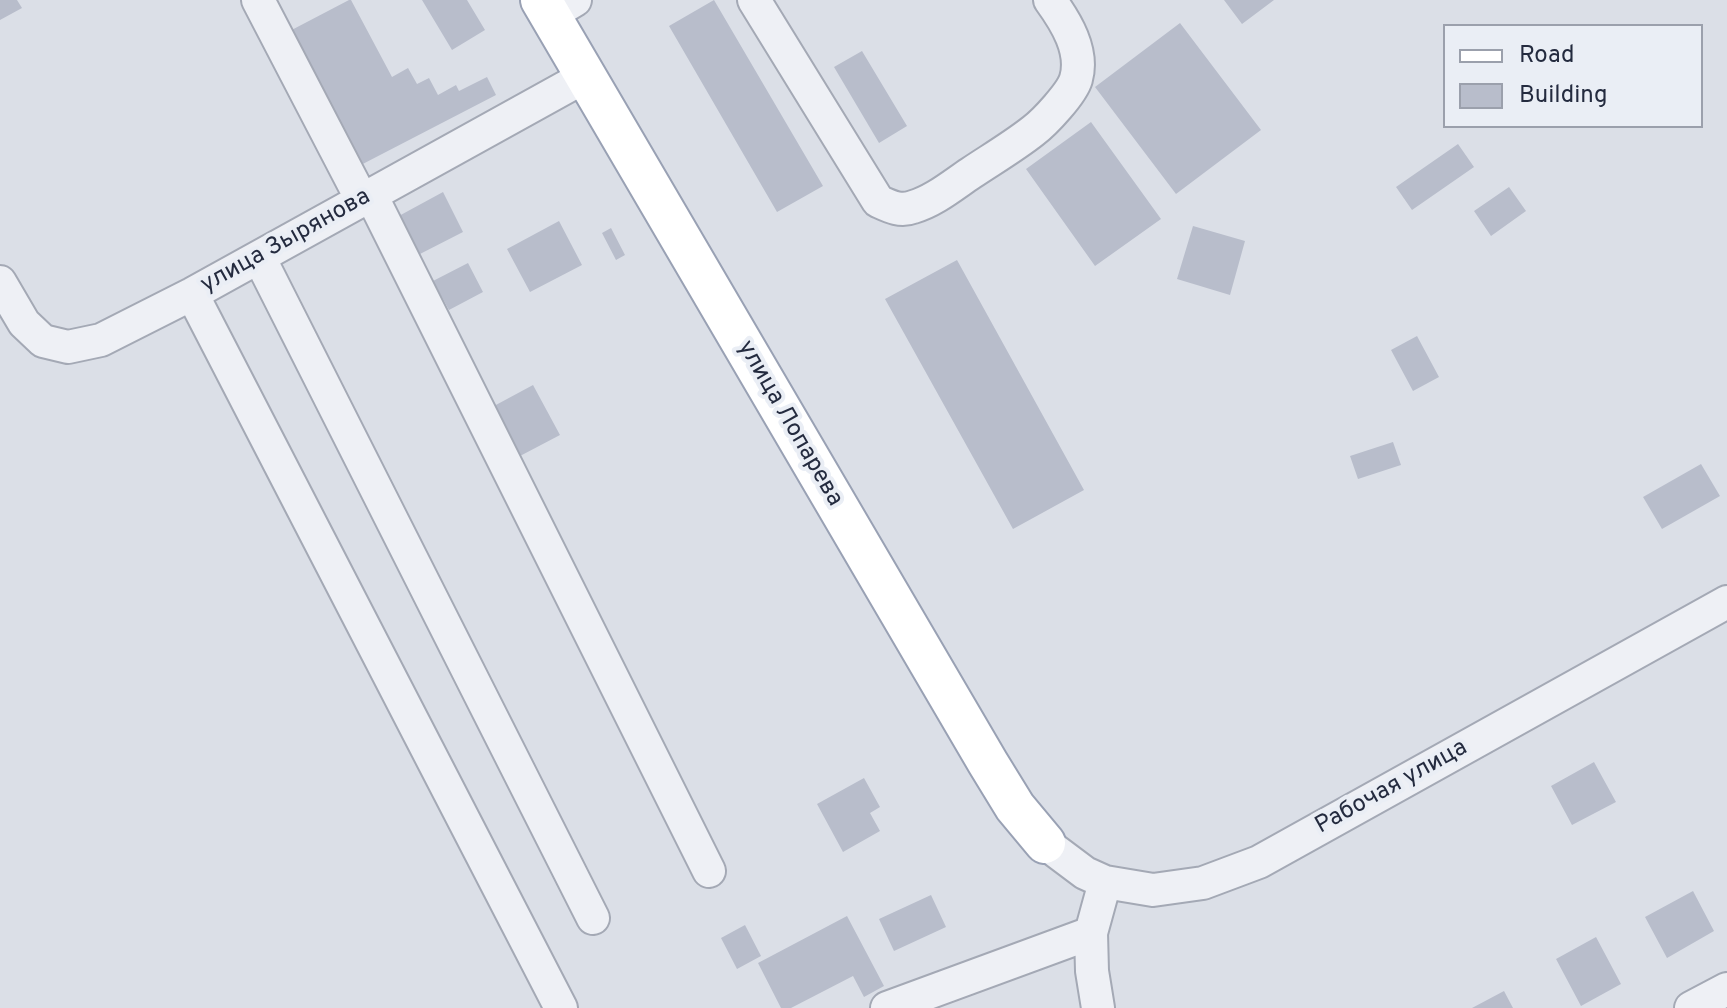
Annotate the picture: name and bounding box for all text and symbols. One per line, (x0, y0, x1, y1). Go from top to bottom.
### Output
legend (1443, 24, 1703, 128)
text: Road (1519, 41, 1575, 71)
text: Building (1519, 81, 1608, 111)
street label: улица Зырянова (196, 183, 376, 301)
street label: улица Лопарева (730, 336, 848, 512)
street label: Рабочая улица (1311, 734, 1473, 842)

